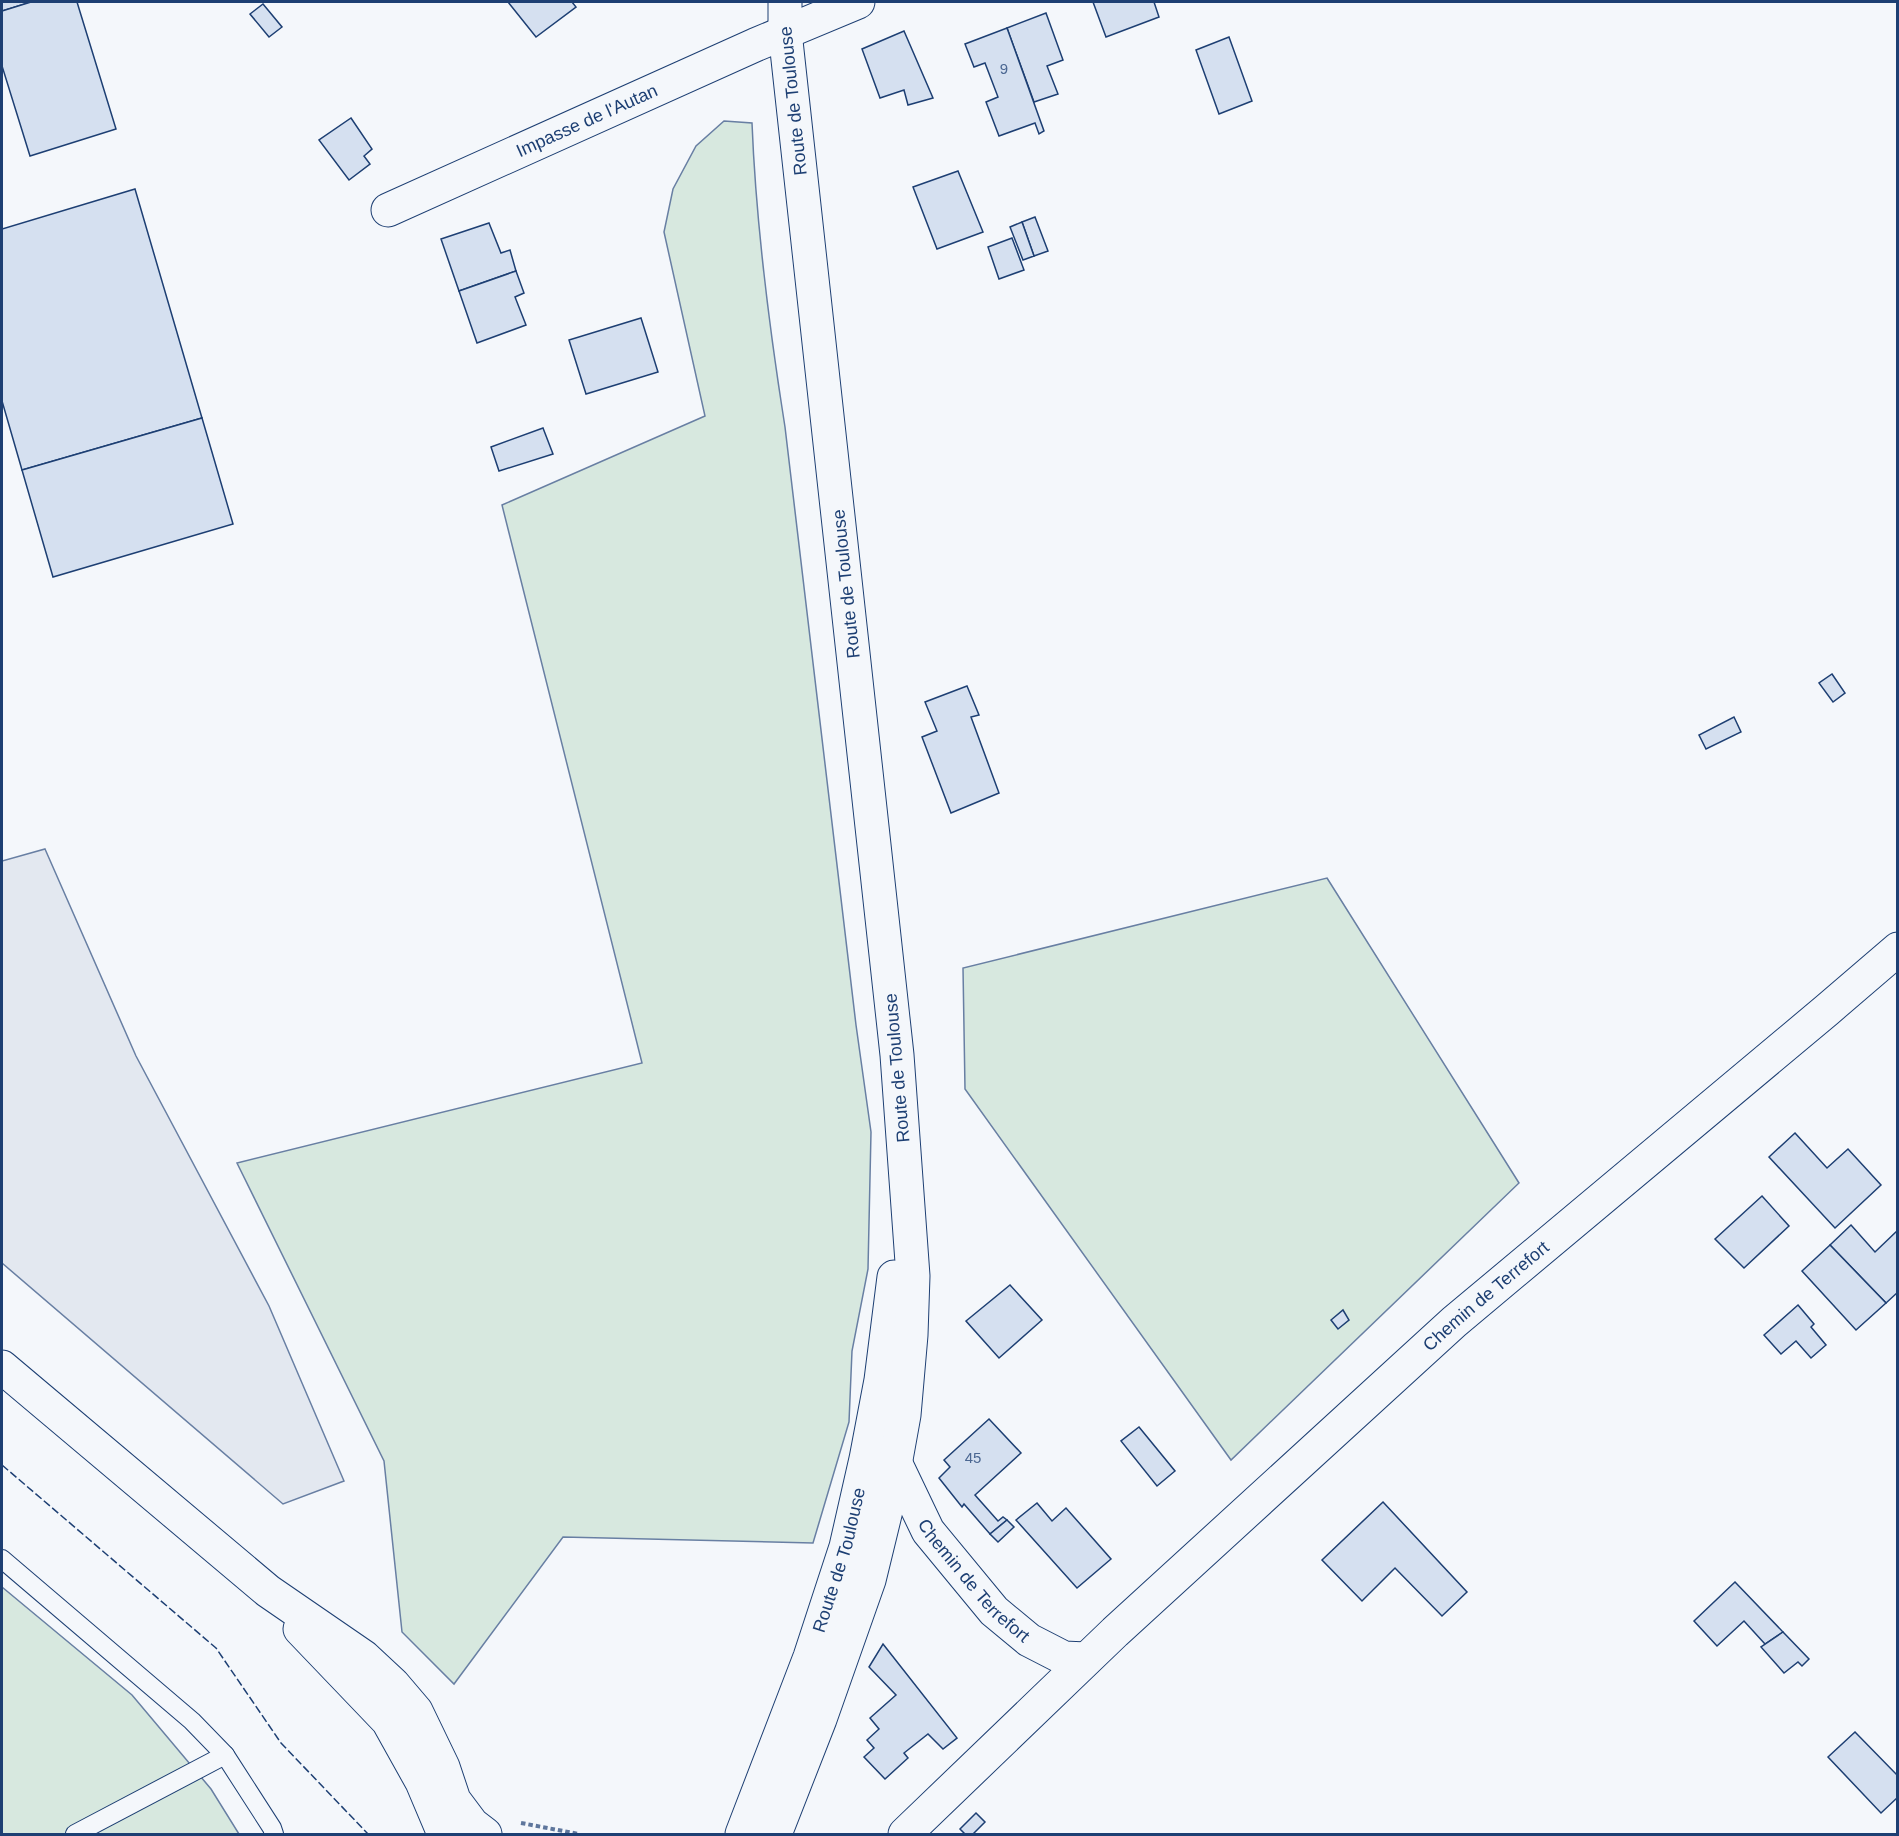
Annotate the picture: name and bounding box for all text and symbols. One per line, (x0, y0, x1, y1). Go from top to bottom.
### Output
street label: Route de Toulouse (775, 25, 811, 177)
house number: 9 (1000, 60, 1008, 77)
street label: Impasse de l'Autan (513, 80, 661, 161)
street label: Route de Toulouse (828, 508, 864, 660)
street label: Route de Toulouse (881, 993, 913, 1143)
street label: Chemin de Terrefort (1419, 1237, 1553, 1355)
house number: 45 (965, 1449, 981, 1466)
street label: Route de Toulouse (809, 1486, 869, 1635)
street label: Chemin de Terrefort (914, 1516, 1034, 1646)

